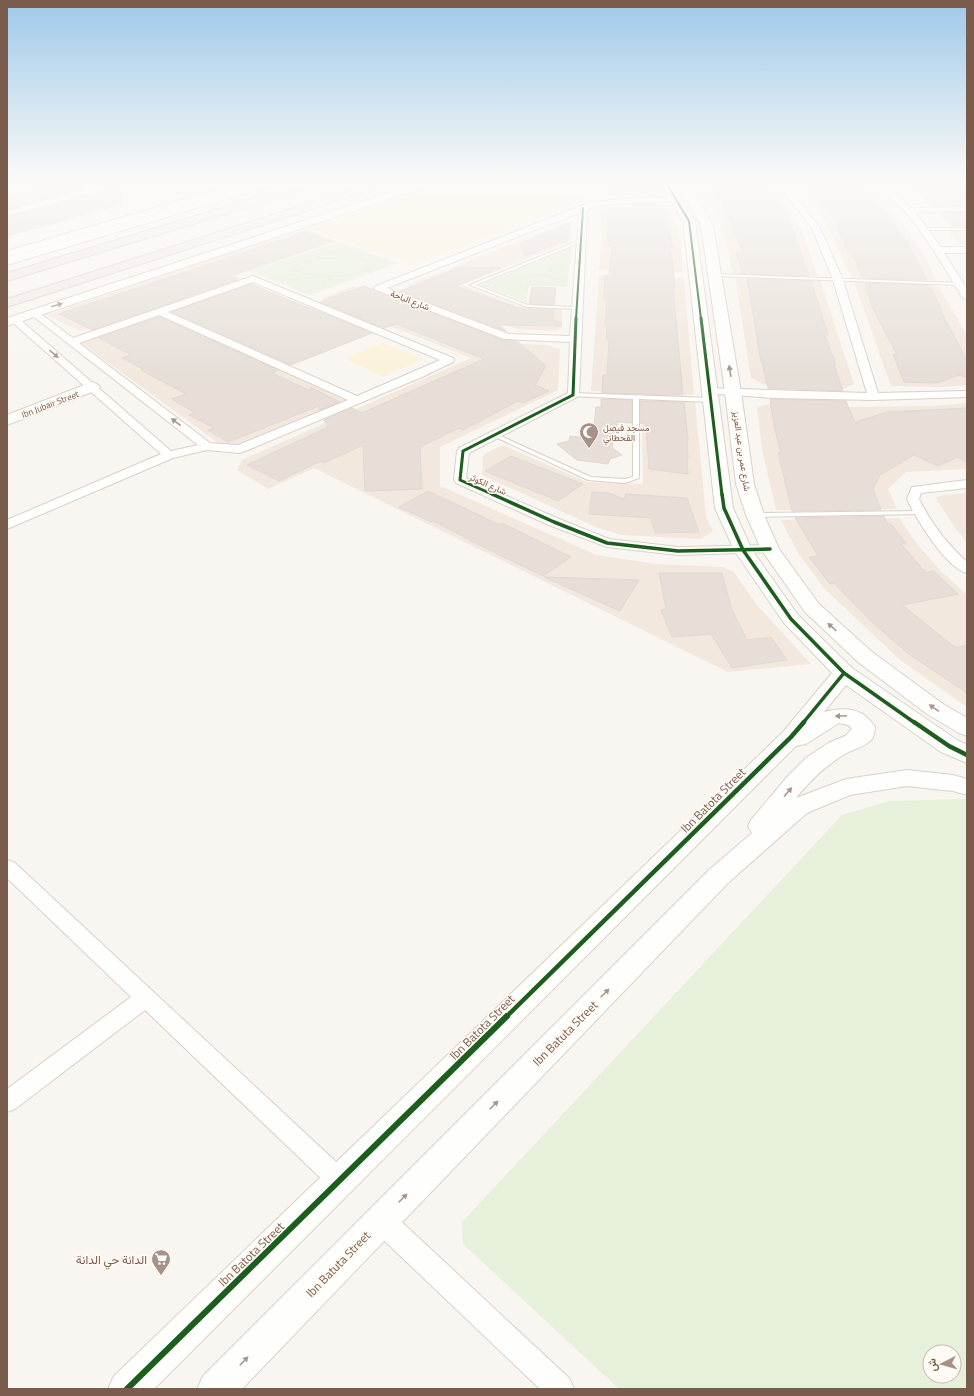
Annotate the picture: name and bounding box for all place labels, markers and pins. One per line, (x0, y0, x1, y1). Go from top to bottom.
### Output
mosque icon: مسجد فيصل القحطاني (578, 421, 600, 449)
place label: مسجد فيصل القحطاني (603, 421, 650, 445)
supermarket icon: الدانة حي الدانة (150, 1248, 172, 1276)
place label: الدانة حي الدانة (76, 1250, 147, 1270)

